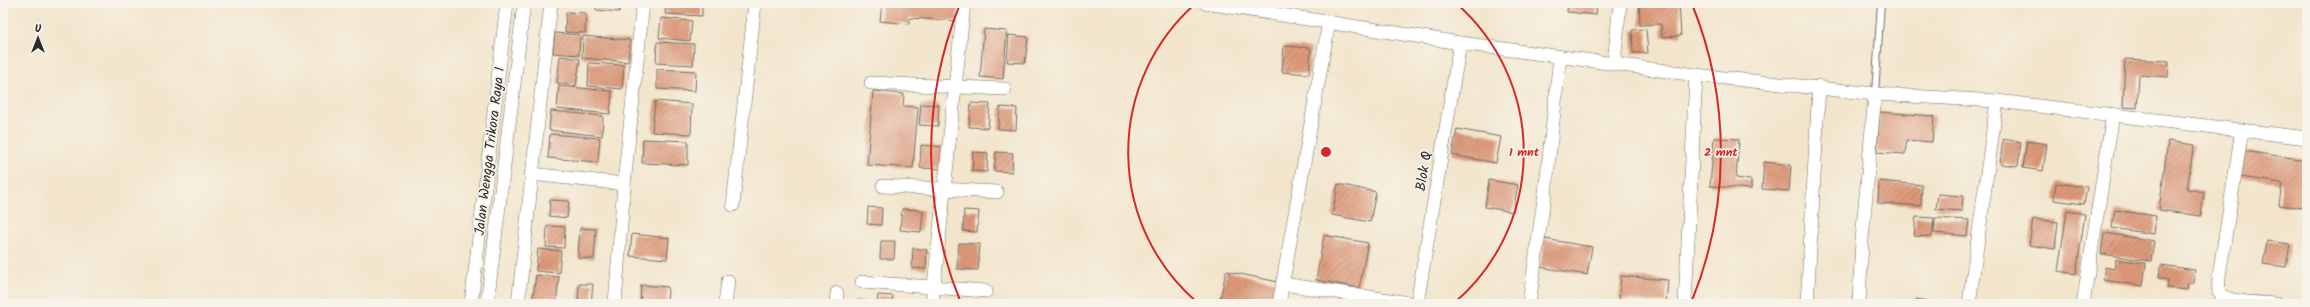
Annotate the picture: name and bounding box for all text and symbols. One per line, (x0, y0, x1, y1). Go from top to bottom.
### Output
north arrow (18, 18, 58, 58)
text: U (35, 20, 42, 38)
street label: Jalan Wengga Trikora Raya I (469, 66, 511, 237)
text: 1 mnt (1509, 143, 1540, 162)
text: 2 mnt (1704, 143, 1738, 162)
centre of rings (1319, 145, 1333, 159)
street label: Blok Q (1410, 150, 1438, 193)

